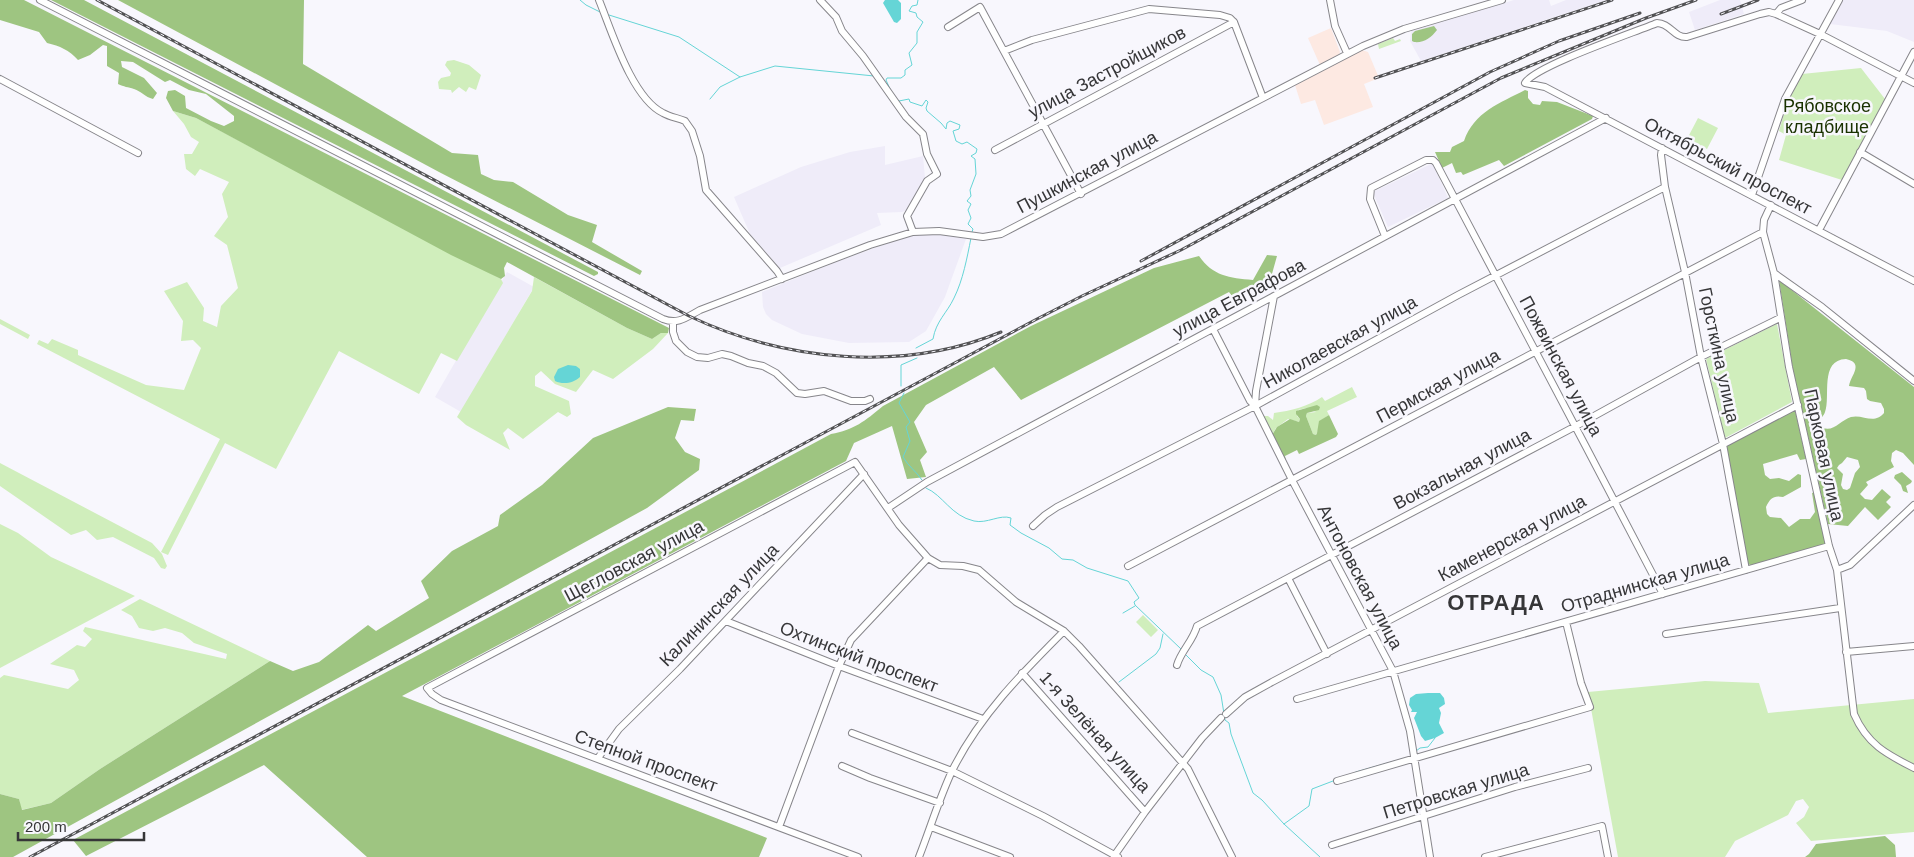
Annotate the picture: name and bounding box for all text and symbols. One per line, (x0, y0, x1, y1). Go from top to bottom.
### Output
street label: улица Застройщиков (1025, 22, 1189, 122)
park label: Рябовское кладбище (1783, 96, 1871, 137)
street label: Октябрьский проспект (1641, 113, 1815, 219)
street label: Пушкинская улица (1014, 126, 1161, 217)
street label: улица Евграфова (1169, 254, 1309, 341)
street label: Горсткина улица (1695, 285, 1743, 426)
street label: Николаевская улица (1260, 291, 1421, 392)
street label: Пожвинская улица (1516, 292, 1607, 440)
street label: Пермская улица (1373, 345, 1504, 427)
street label: Парковая улица (1800, 387, 1848, 524)
street label: Вокзальная улица (1390, 424, 1535, 514)
street label: Каменерская улица (1435, 490, 1590, 585)
street label: Антоновская улица (1313, 501, 1407, 654)
street label: Щегловская улица (561, 515, 708, 606)
street label: Калининская улица (655, 539, 783, 670)
street label: Отраднинская улица (1559, 549, 1732, 617)
district label: ОТРАДА (1447, 590, 1545, 615)
street label: Охтинский проспект (777, 618, 941, 696)
street label: 1-я Зелёная улица (1035, 667, 1155, 797)
street label: Степной проспект (572, 726, 720, 796)
street label: Петровская улица (1381, 759, 1532, 823)
scale bar (18, 810, 144, 842)
text: 200 m (25, 818, 67, 835)

